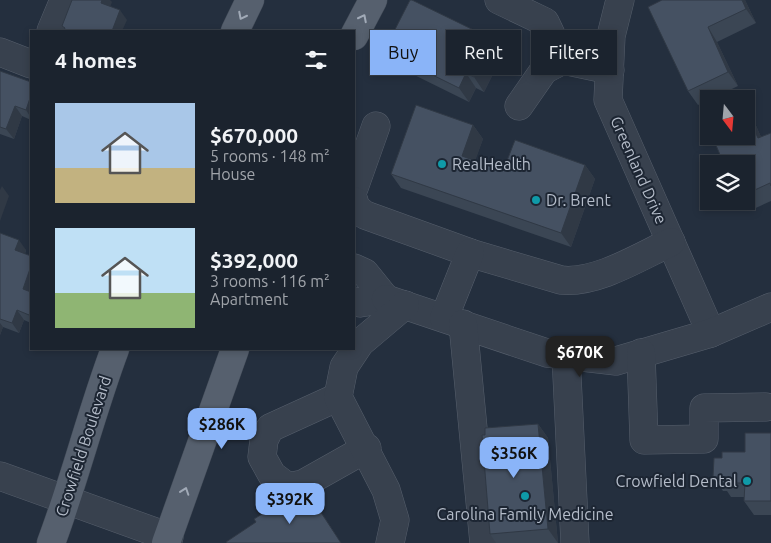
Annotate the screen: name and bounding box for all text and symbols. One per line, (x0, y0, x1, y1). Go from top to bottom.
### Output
one-way arrow (238, 10, 248, 19)
one-way arrow (357, 14, 367, 23)
chip: Buy (370, 30, 436, 75)
chip: Rent (446, 30, 521, 75)
chip: Filters (531, 30, 617, 75)
icon: filters (302, 46, 330, 74)
text: 4 homes (55, 48, 137, 72)
north arrow (700, 90, 755, 145)
map controls (700, 90, 755, 210)
street label: Greenland Drive (607, 113, 671, 227)
icon: home (95, 123, 155, 183)
text: $670,000 (210, 123, 298, 147)
text: 5 rooms · 148 m² (210, 147, 330, 165)
place label: RealHealth (452, 155, 531, 173)
button: layers (700, 155, 755, 210)
marker: RealHealth (436, 158, 448, 170)
text: House (210, 165, 255, 183)
place label: Dr. Brent (546, 191, 611, 209)
marker: Dr. Brent (530, 194, 542, 206)
icon: home (95, 248, 155, 308)
text: $392,000 (210, 248, 298, 272)
text: 3 rooms · 116 m² (210, 272, 330, 290)
text: Apartment (210, 290, 288, 308)
pin: $670K (545, 336, 615, 378)
text: $670K (557, 343, 603, 361)
street label: Crowfield Boulevard (52, 373, 114, 519)
pin: $286K (187, 408, 257, 450)
text: $286K (199, 415, 245, 433)
pin: $356K (479, 436, 549, 479)
text: $356K (491, 444, 537, 462)
place label: Crowfield Dental (615, 472, 737, 490)
marker: Crowfield Dental (741, 475, 753, 487)
pin: $392K (255, 482, 325, 525)
one-way arrow (179, 487, 189, 496)
text: $392K (267, 490, 313, 508)
marker: Carolina Family Medicine (519, 490, 531, 502)
place label: Carolina Family Medicine (436, 505, 614, 523)

